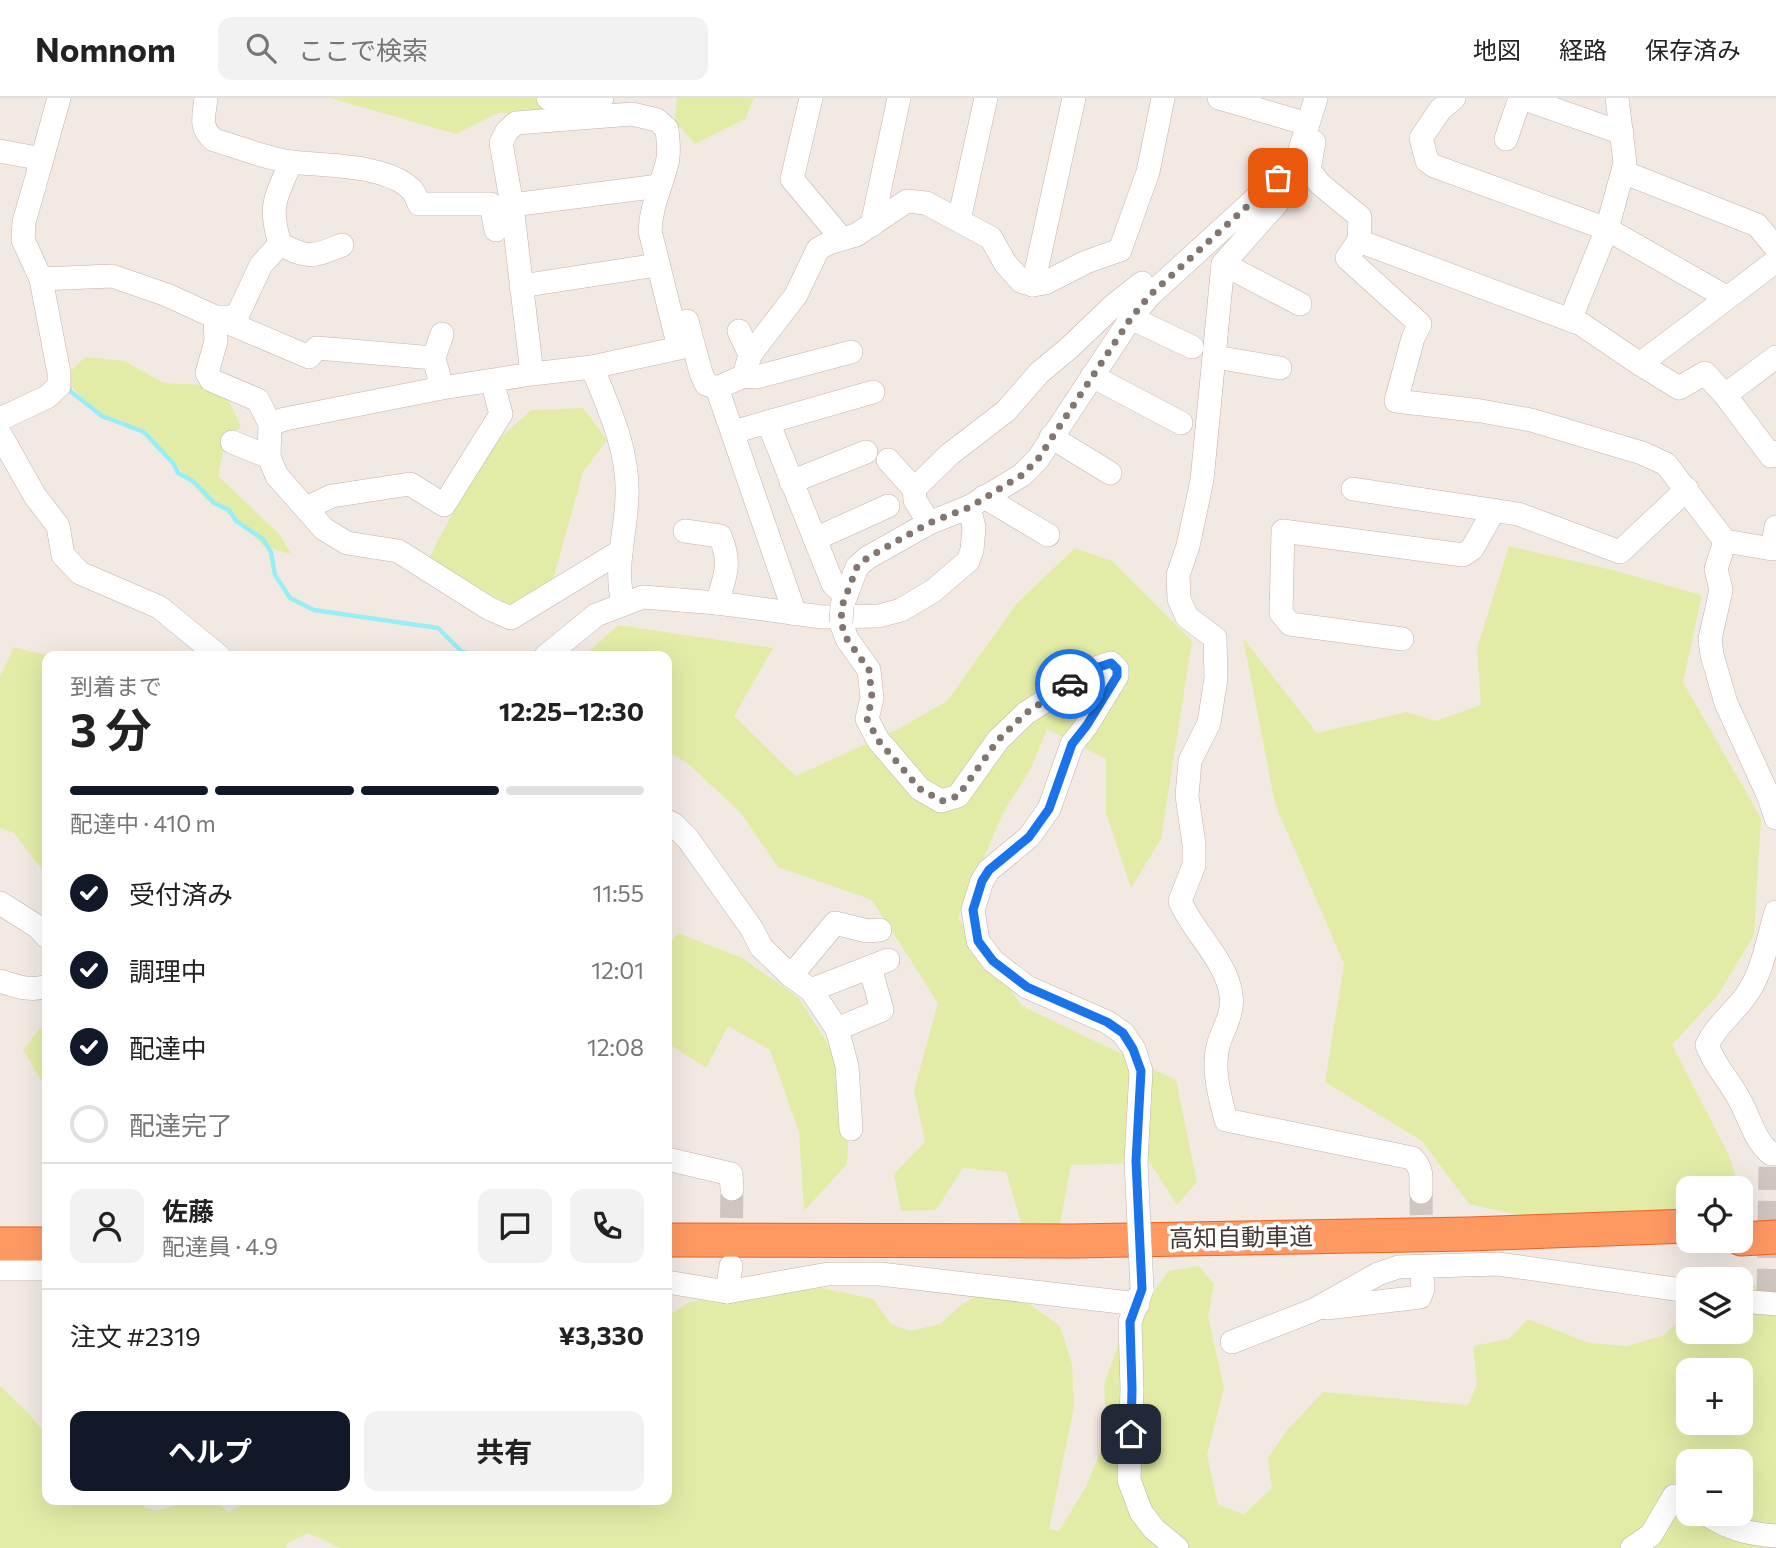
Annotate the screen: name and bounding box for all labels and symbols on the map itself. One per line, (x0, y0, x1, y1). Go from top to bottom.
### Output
pin (1248, 148, 1308, 208)
courier (1035, 649, 1105, 719)
street label: 高知自動車道 (1169, 1221, 1313, 1252)
pin (1101, 1404, 1161, 1464)

